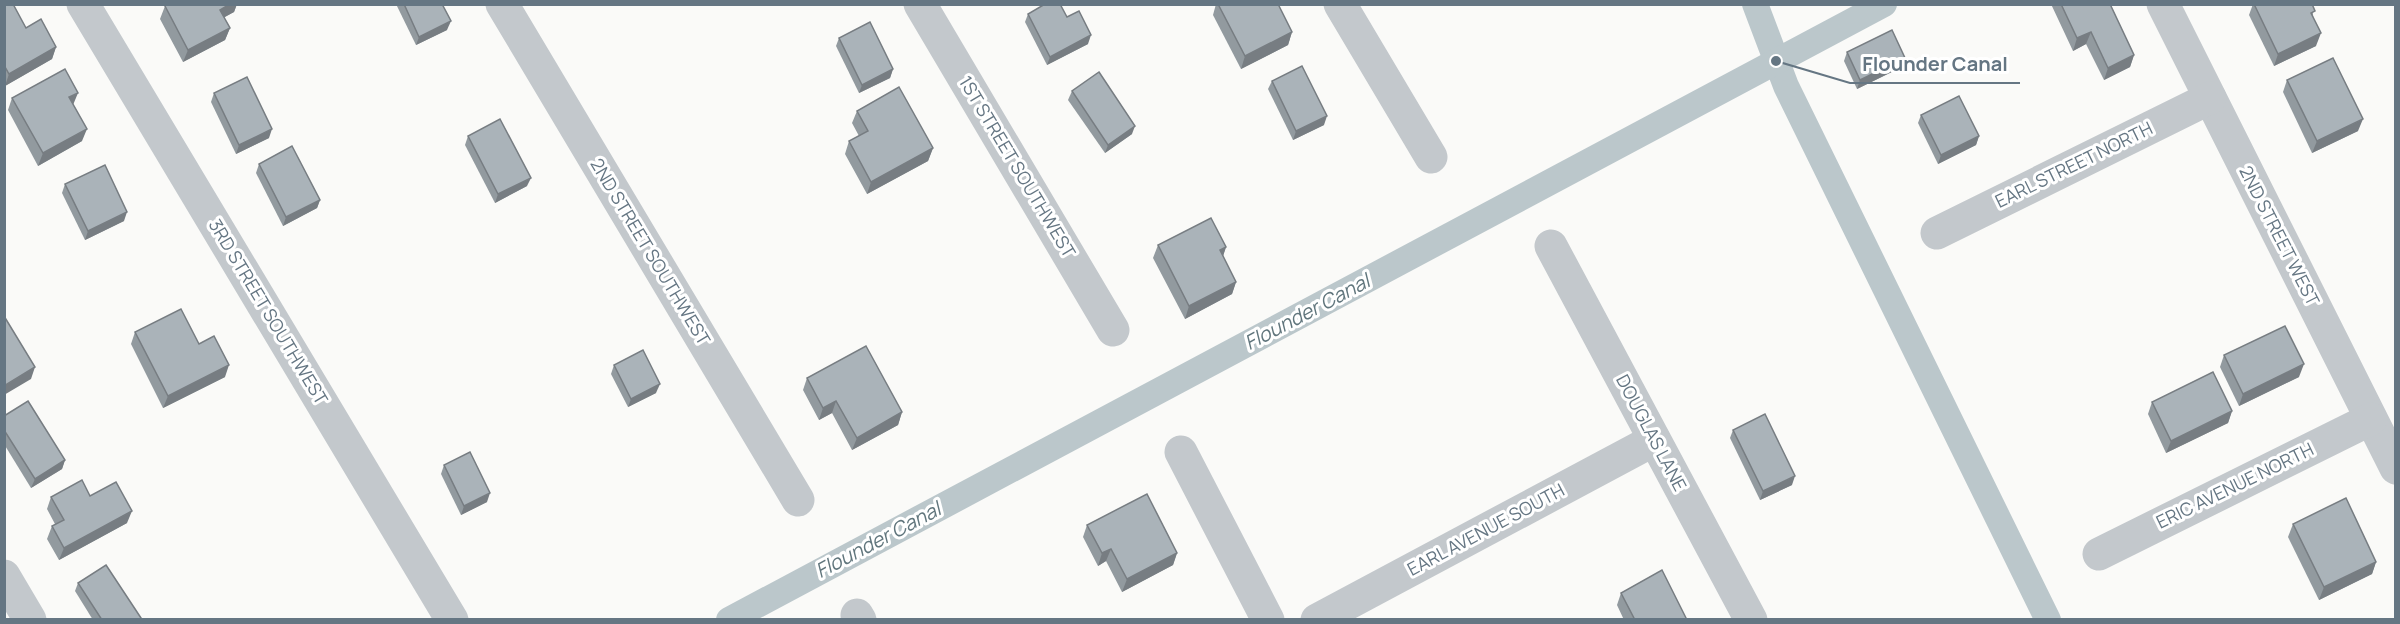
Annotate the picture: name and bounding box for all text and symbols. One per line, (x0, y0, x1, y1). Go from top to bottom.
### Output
callout: Flounder Canal (1850, 45, 2020, 83)
text: Flounder Canal (1862, 50, 2008, 77)
street label: 1ST STREET SOUTHWEST (954, 71, 1082, 262)
street label: EARL STREET NORTH (1991, 116, 2156, 213)
street label: 2ND STREET SOUTHWEST (585, 154, 716, 350)
street label: 2ND STREET WEST (2234, 161, 2326, 310)
street label: 3RD STREET SOUTHWEST (204, 214, 334, 409)
water label: Flounder Canal (1239, 266, 1376, 356)
street label: DOUGLAS LANE (1611, 370, 1693, 495)
street label: ERIC AVENUE NORTH (2152, 437, 2317, 534)
street label: EARL AVENUE SOUTH (1403, 477, 1568, 581)
water label: Flounder Canal (810, 494, 947, 584)

